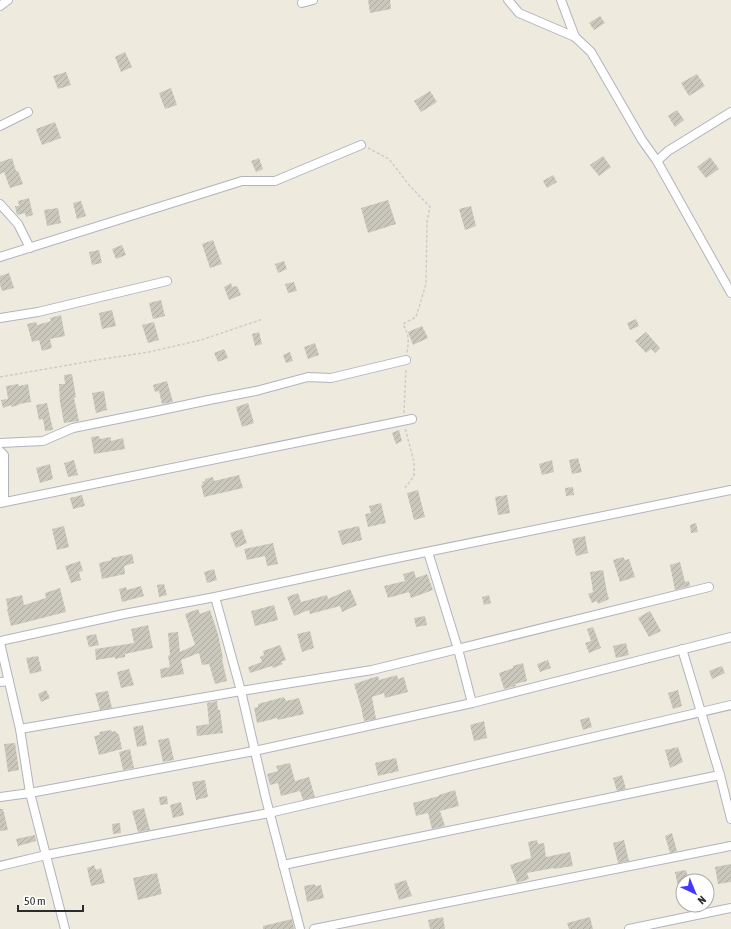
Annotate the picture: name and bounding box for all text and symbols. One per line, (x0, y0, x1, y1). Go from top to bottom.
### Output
north arrow (675, 873, 715, 913)
scale bar (18, 887, 83, 913)
text: 50 m (24, 894, 46, 908)
text: N (695, 894, 708, 907)

